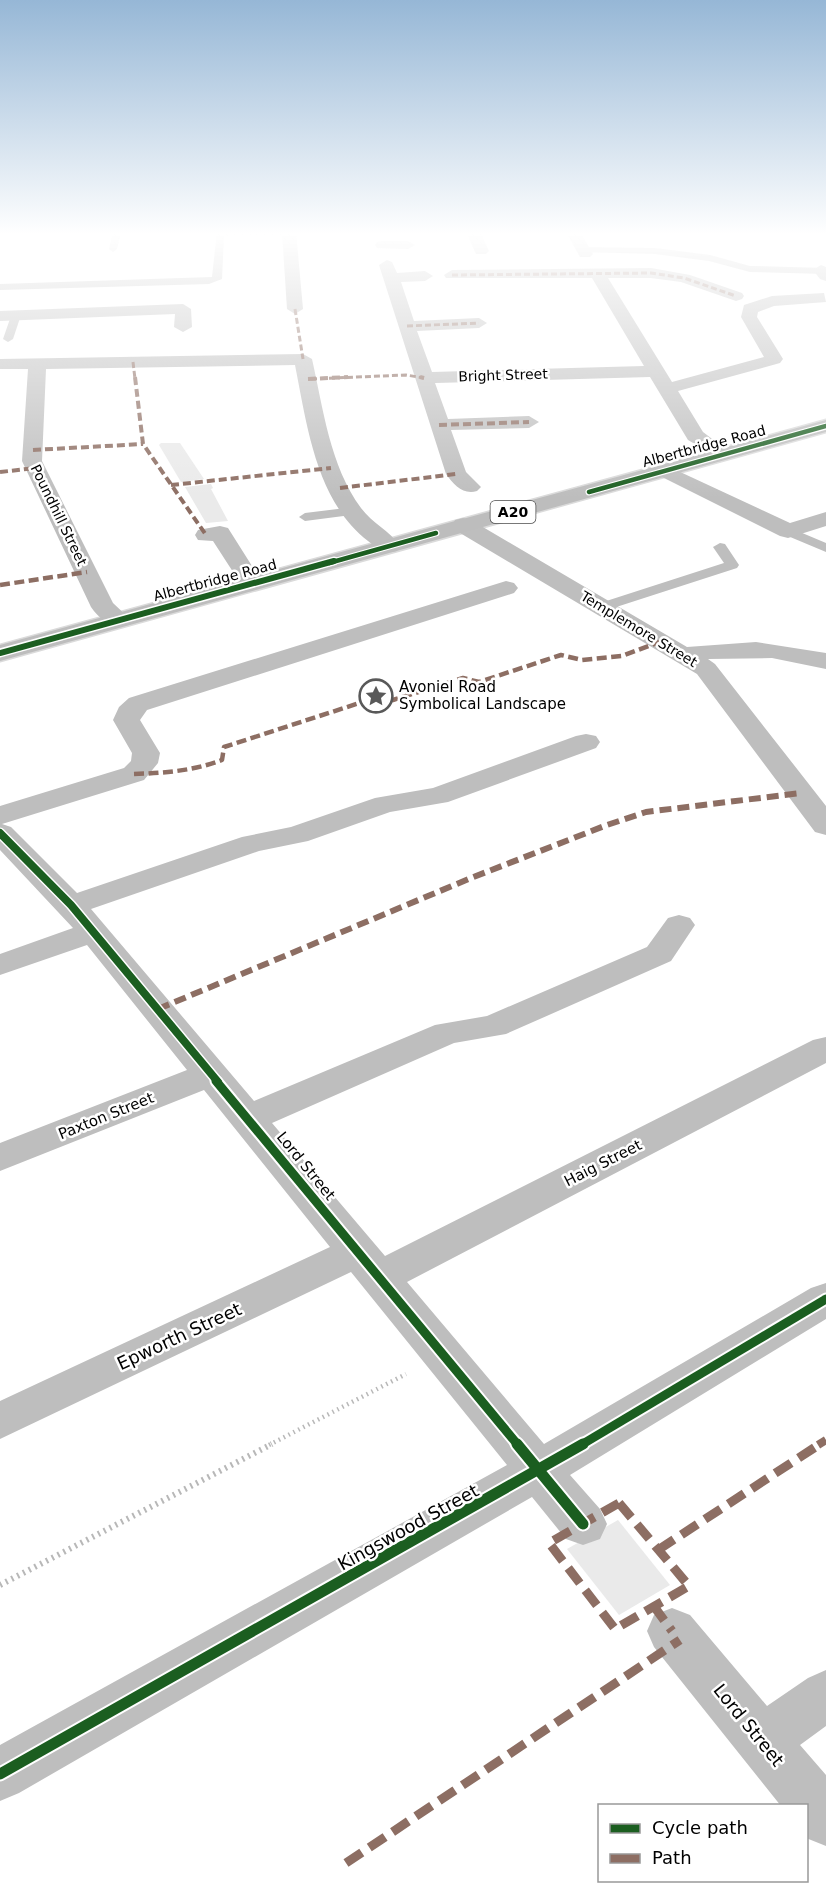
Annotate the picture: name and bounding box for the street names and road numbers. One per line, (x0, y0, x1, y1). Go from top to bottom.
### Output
street label: Bright Street (458, 365, 549, 385)
street label: Albertbridge Road (641, 422, 767, 470)
street label: Poundhill Street (28, 462, 91, 569)
road number: A20 (490, 501, 536, 523)
street label: Albertbridge Road (152, 556, 278, 604)
street label: Templemore Street (577, 587, 701, 670)
street label: Paxton Street (56, 1089, 156, 1143)
street label: Lord Street (273, 1128, 339, 1204)
street label: Haig Street (561, 1136, 645, 1190)
street label: Epworth Street (113, 1298, 245, 1374)
street label: Kingswood Street (334, 1480, 482, 1574)
street label: Lord Street (709, 1680, 789, 1770)

